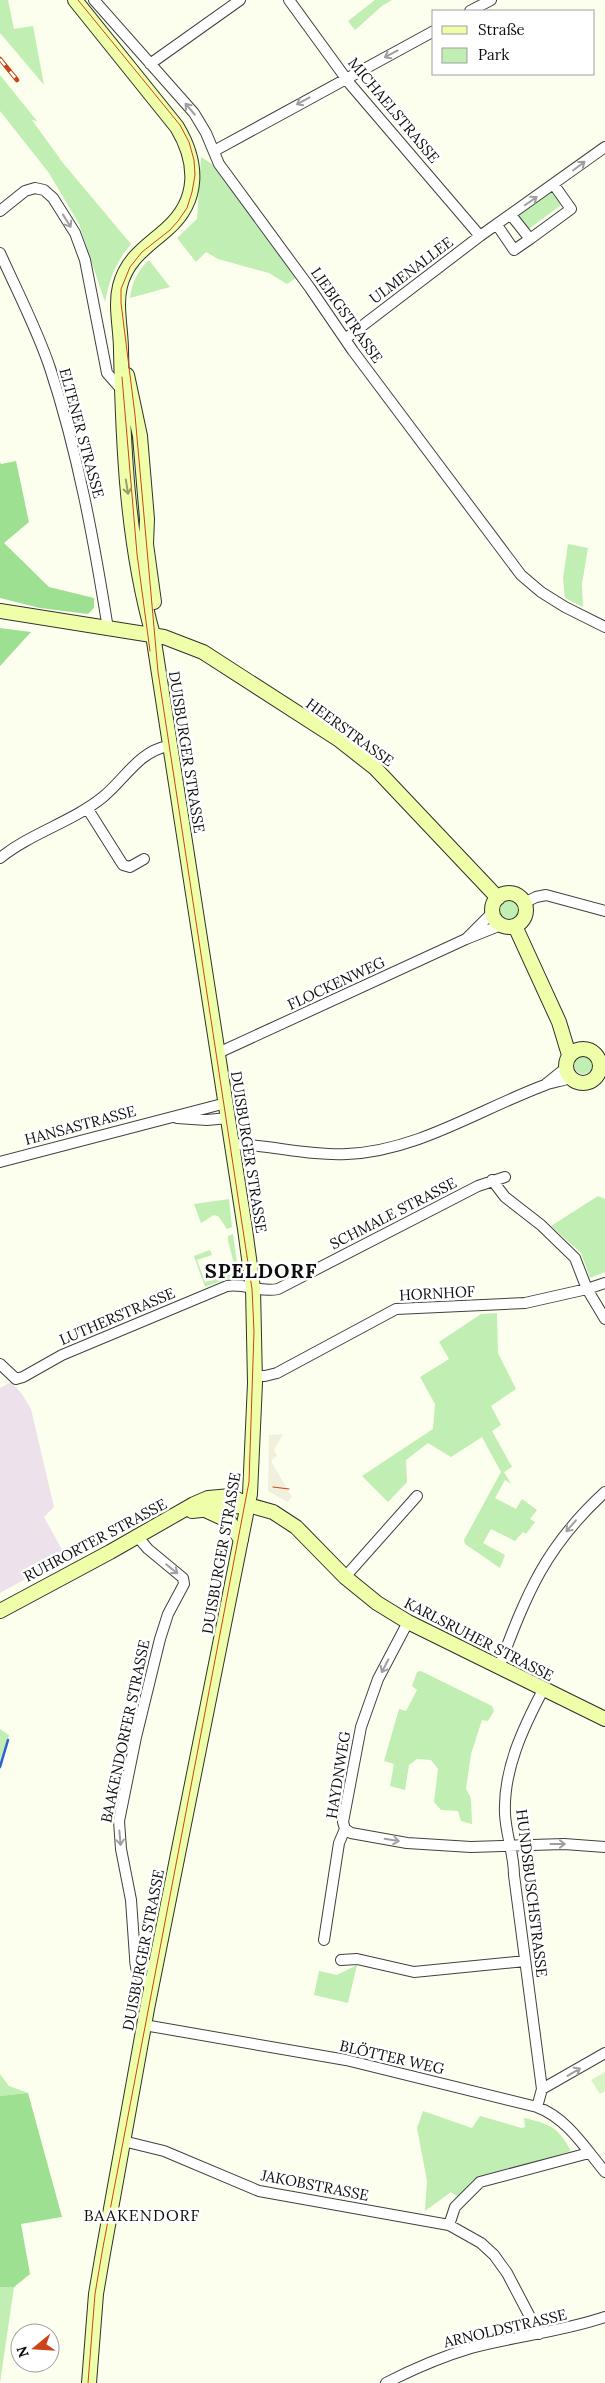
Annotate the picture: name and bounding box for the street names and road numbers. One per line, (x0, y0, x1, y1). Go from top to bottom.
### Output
street label: MICHAELSTRASSE (344, 53, 444, 167)
street label: ULMENALLEE (365, 232, 457, 308)
street label: LIEBIGSTRASSE (307, 263, 387, 367)
street label: ELTENER STRASSE (55, 366, 109, 500)
street label: DUISBURGER STRASSE (165, 670, 209, 834)
street label: HEERSTRASSE (302, 694, 398, 770)
street label: FLOCKENWEG (284, 952, 388, 1014)
street label: DUISBURGER STRASSE (227, 1070, 271, 1234)
street label: HANSASTRASSE (22, 1101, 138, 1149)
street label: SCHMALE STRASSE (326, 1173, 460, 1253)
street label: HORNHOF (399, 1282, 475, 1304)
street label: LUTHERSTRASSE (56, 1283, 178, 1349)
street label: DUISBURGER STRASSE (197, 1471, 245, 1635)
street label: RUHRORTER STRASSE (20, 1494, 170, 1586)
street label: KARLSRUHER STRASSE (401, 1593, 557, 1685)
street label: BAAKENDORFER STRASSE (96, 1638, 154, 1824)
street label: HAYDNWEG (322, 1729, 354, 1820)
street label: HUNDSBUSCHSTRASSE (512, 1808, 552, 1978)
street label: DUISBURGER STRASSE (118, 1868, 168, 2032)
street label: BLÖTTER WEG (338, 2036, 447, 2078)
street label: JAKOBSTRASSE (258, 2165, 371, 2205)
street label: ARNOLDSTRASSE (441, 2305, 568, 2352)

